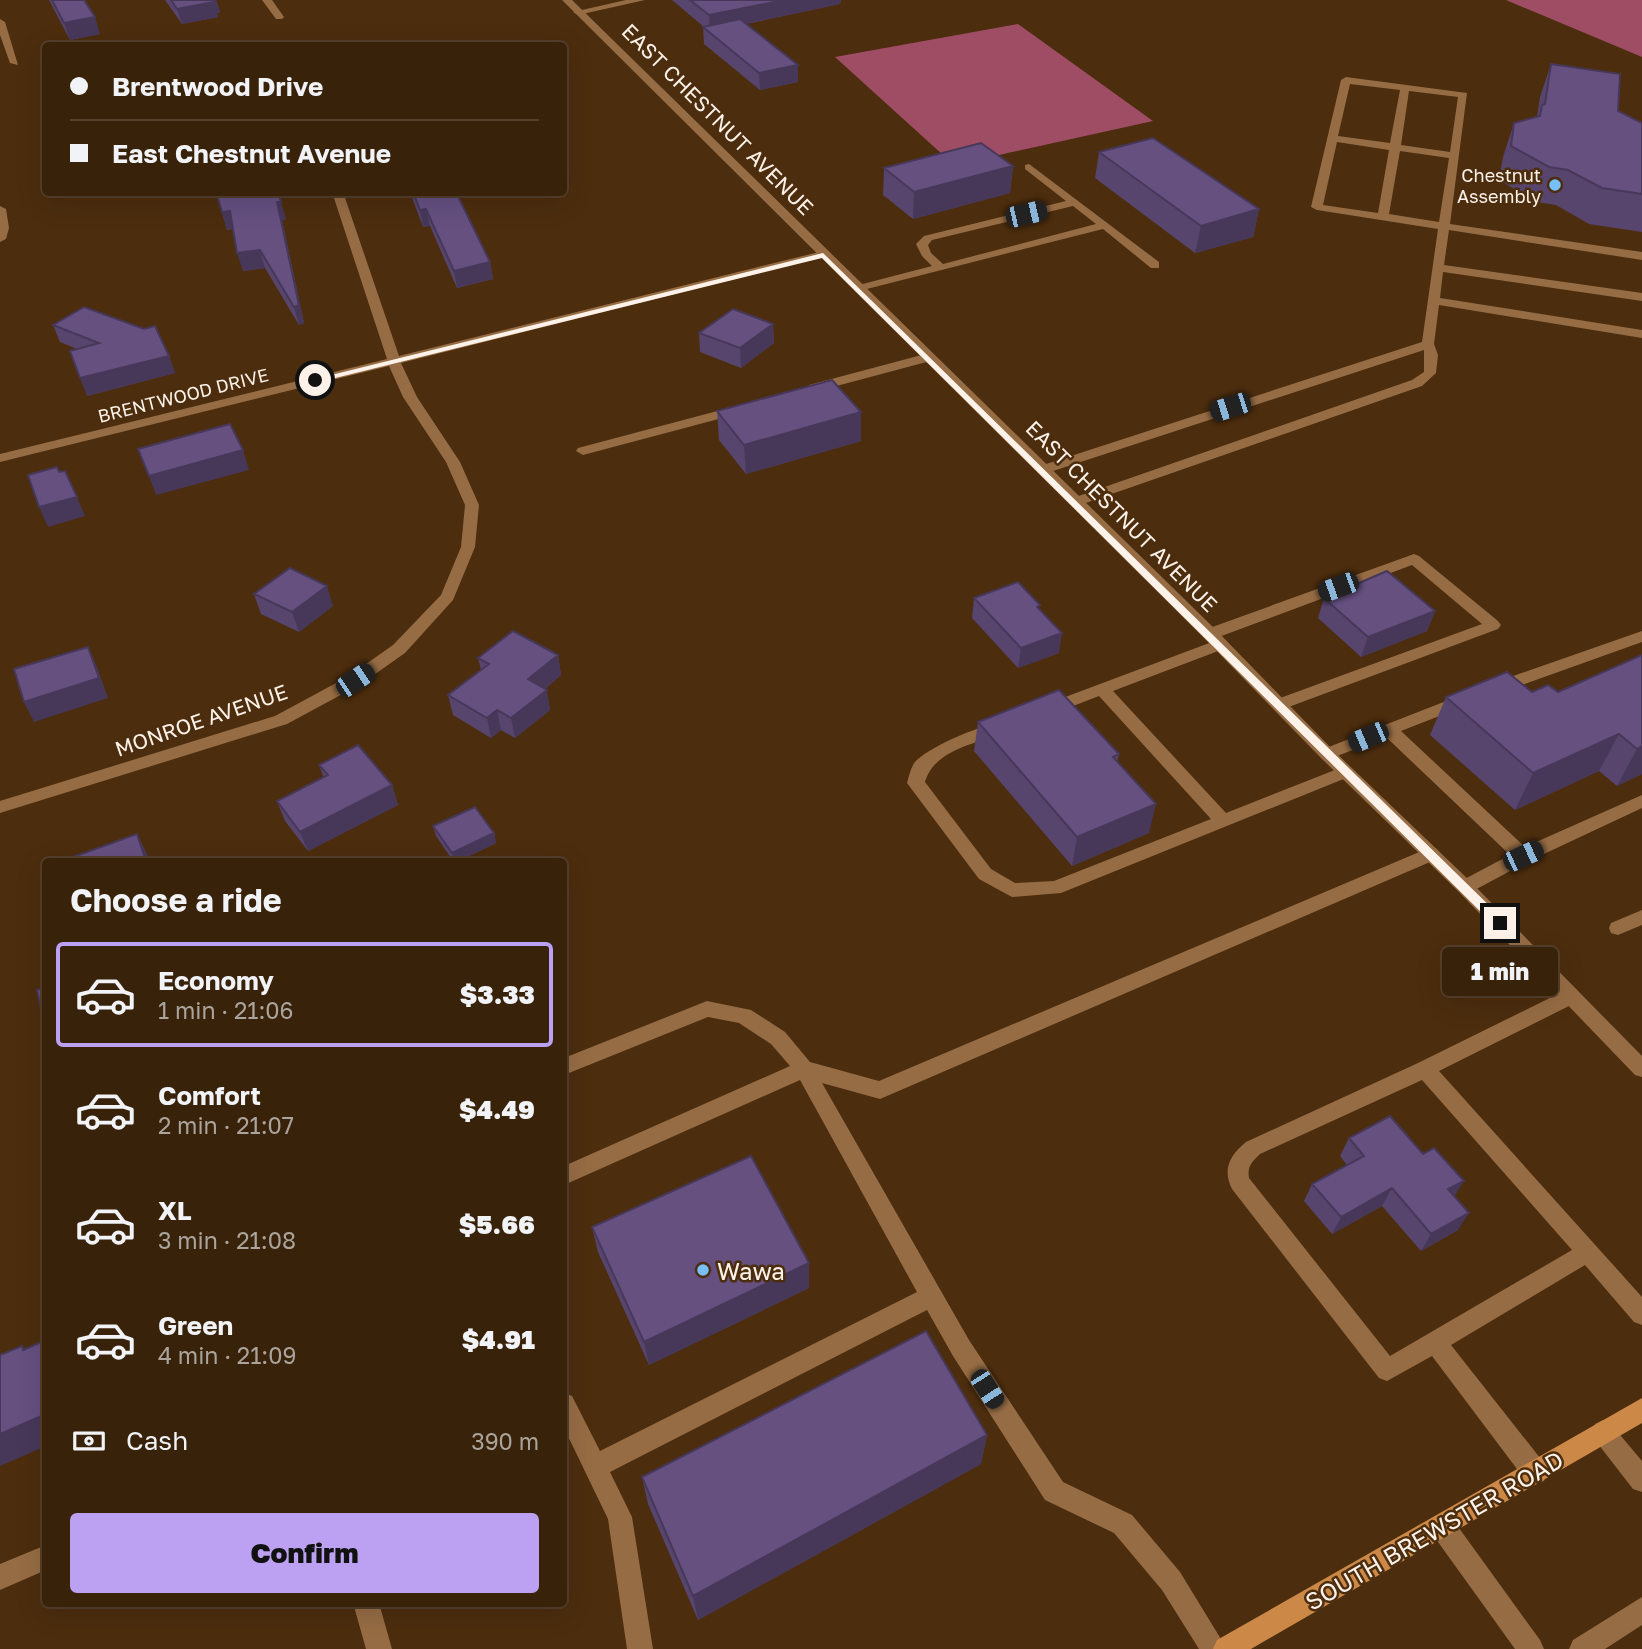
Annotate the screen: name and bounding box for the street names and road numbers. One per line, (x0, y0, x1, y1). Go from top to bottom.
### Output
street label: EAST CHESTNUT AVENUE (617, 18, 819, 220)
street label: BRENTWOOD DRIVE (95, 363, 271, 427)
street label: EAST CHESTNUT AVENUE (1021, 415, 1223, 617)
street label: MONROE AVENUE (111, 678, 291, 762)
street label: SOUTH BREWSTER ROAD (1300, 1444, 1568, 1616)

